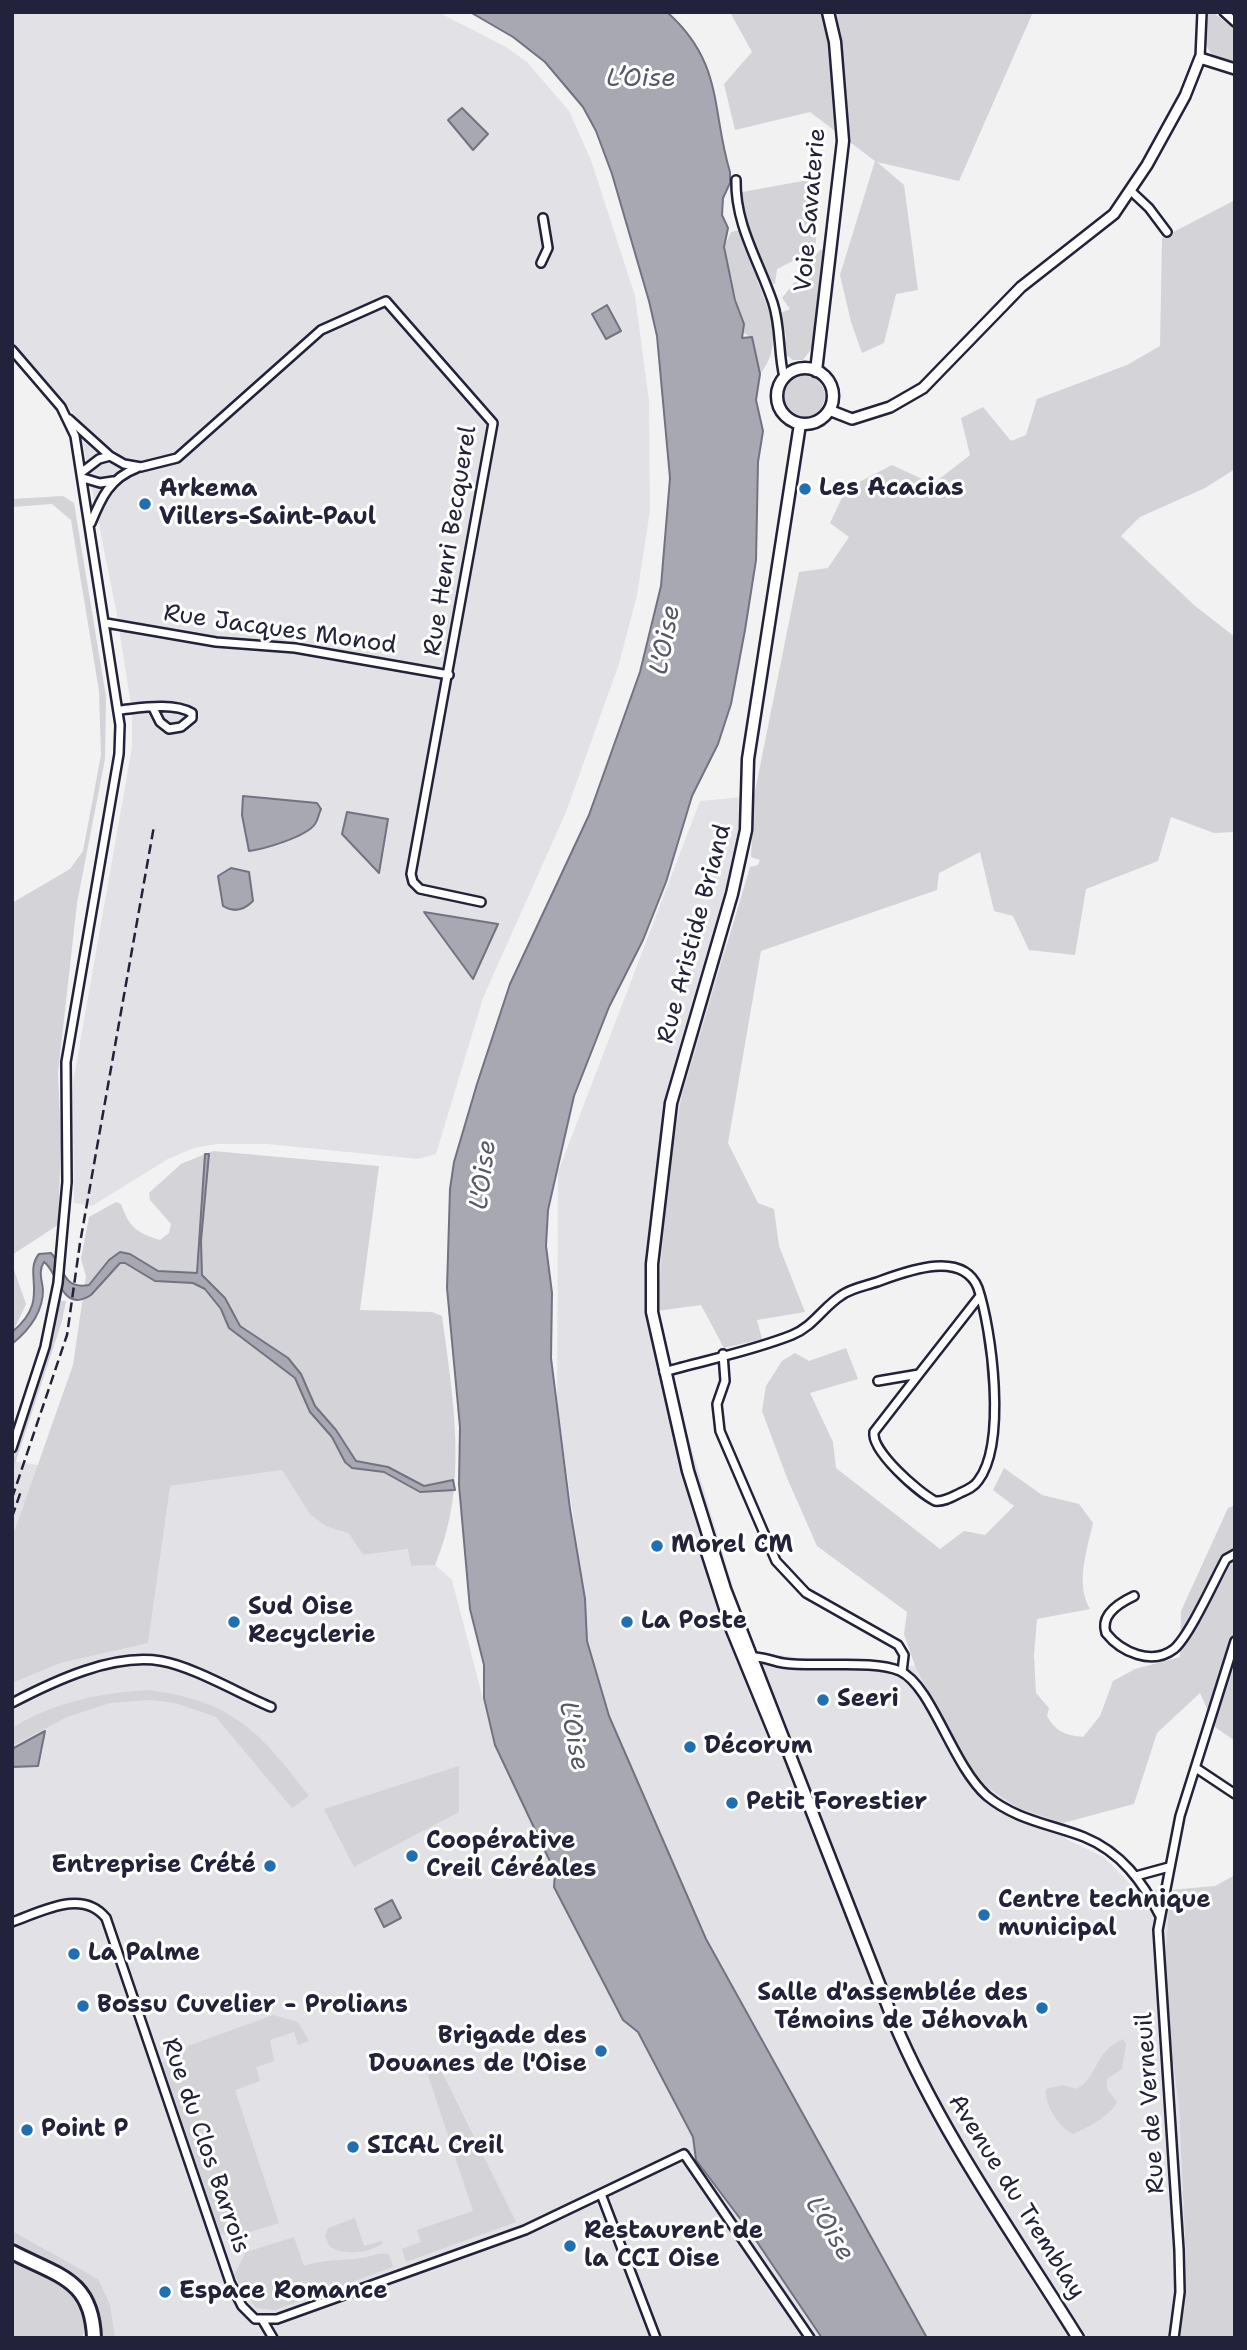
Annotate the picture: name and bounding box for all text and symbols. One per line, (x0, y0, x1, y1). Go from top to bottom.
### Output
water label: L’Oise (606, 63, 676, 95)
street label: Voie Savaterie (789, 127, 833, 293)
street label: Rue Henri Becquerel (419, 424, 483, 658)
place label: Les Acacias (819, 475, 964, 503)
place label: Arkema Villers-Saint-Paul (159, 476, 376, 532)
marker: Les Acacias (797, 481, 813, 497)
marker: Arkema Villers-Saint-Paul (137, 496, 153, 512)
street label: Rue Jacques Monod (162, 599, 398, 661)
water label: L'Oise (644, 603, 688, 677)
street label: Rue Aristide Briand (652, 821, 738, 1047)
water label: L'Oise (464, 1138, 504, 1212)
place label: Morel CM (671, 1532, 793, 1560)
marker: Morel CM (649, 1538, 665, 1554)
place label: Sud Oise Recyclerie (248, 1594, 376, 1650)
place label: La Poste (641, 1608, 747, 1636)
marker: Sud Oise Recyclerie (226, 1614, 242, 1630)
marker: La Poste (619, 1614, 635, 1630)
place label: Seeri (837, 1686, 899, 1714)
marker: Seeri (815, 1692, 831, 1708)
water label: L'Oise (551, 1699, 595, 1773)
place label: Décorum (704, 1733, 813, 1761)
marker: Décorum (682, 1739, 698, 1755)
place label: Petit Forestier (746, 1789, 927, 1817)
marker: Petit Forestier (724, 1795, 740, 1811)
place label: Coopérative Creil Céréales (426, 1828, 596, 1884)
marker: Coopérative Creil Céréales (404, 1848, 420, 1864)
place label: Entreprise Crété (51, 1852, 256, 1880)
marker: Entreprise Crété (262, 1858, 278, 1874)
place label: Centre technique municipal (998, 1887, 1211, 1943)
marker: Centre technique municipal (976, 1907, 992, 1923)
place label: La Palme (88, 1940, 200, 1968)
marker: La Palme (66, 1946, 82, 1962)
place label: Salle d'assemblée des Témoins de Jéhovah (757, 1980, 1028, 2036)
place label: Bossu Cuvelier - Prolians (97, 1992, 408, 2020)
marker: Bossu Cuvelier - Prolians (75, 1998, 91, 2014)
marker: Salle d'assemblée des Témoins de Jéhovah (1034, 2000, 1050, 2016)
street label: Rue de Verneuil (1130, 2011, 1172, 2195)
place label: Brigade des Douanes de l'Oise (368, 2023, 587, 2079)
street label: Rue du Clos Barrois (155, 2035, 255, 2257)
marker: Brigade des Douanes de l'Oise (593, 2043, 609, 2059)
street label: Avenue du Tremblay (941, 2089, 1091, 2305)
place label: Point P (41, 2116, 129, 2144)
marker: Point P (19, 2122, 35, 2138)
place label: SICAL Creil (367, 2133, 504, 2161)
marker: SICAL Creil (345, 2139, 361, 2155)
water label: L'Oise (798, 2191, 860, 2267)
place label: Restaurent de la CCI Oise (584, 2218, 763, 2274)
marker: Restaurent de la CCI Oise (562, 2238, 578, 2254)
place label: Espace Romance (179, 2278, 388, 2306)
marker: Espace Romance (157, 2284, 173, 2300)

